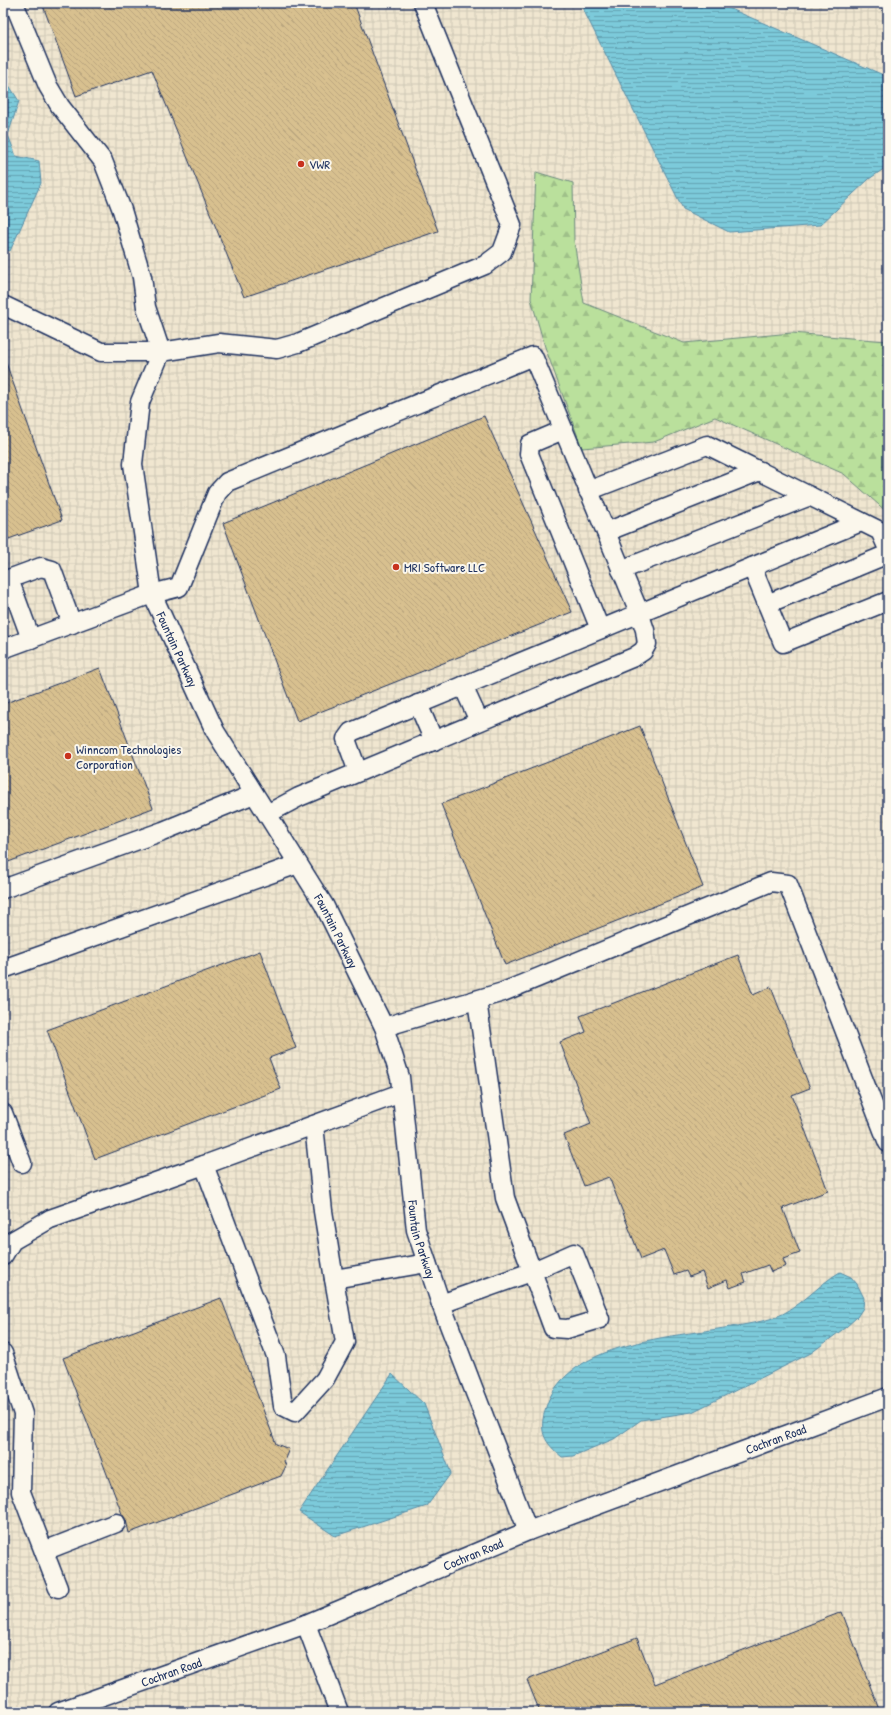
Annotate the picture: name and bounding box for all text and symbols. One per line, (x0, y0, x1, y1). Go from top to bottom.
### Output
place label: VWR (309, 155, 330, 173)
marker: VWR (296, 159, 306, 169)
place label: MRI Software LLC (404, 558, 485, 576)
marker: MRI Software LLC (391, 562, 401, 572)
street label: Fountain Parkway (152, 608, 203, 690)
place label: Winncom Technologies Corporation (76, 740, 181, 773)
marker: Winncom Technologies Corporation (63, 751, 73, 761)
street label: Fountain Parkway (310, 890, 363, 972)
street label: Fountain Parkway (404, 1198, 441, 1282)
street label: Cochran Road (743, 1419, 808, 1458)
street label: Cochran Road (440, 1534, 505, 1575)
street label: Cochran Road (138, 1653, 204, 1691)

